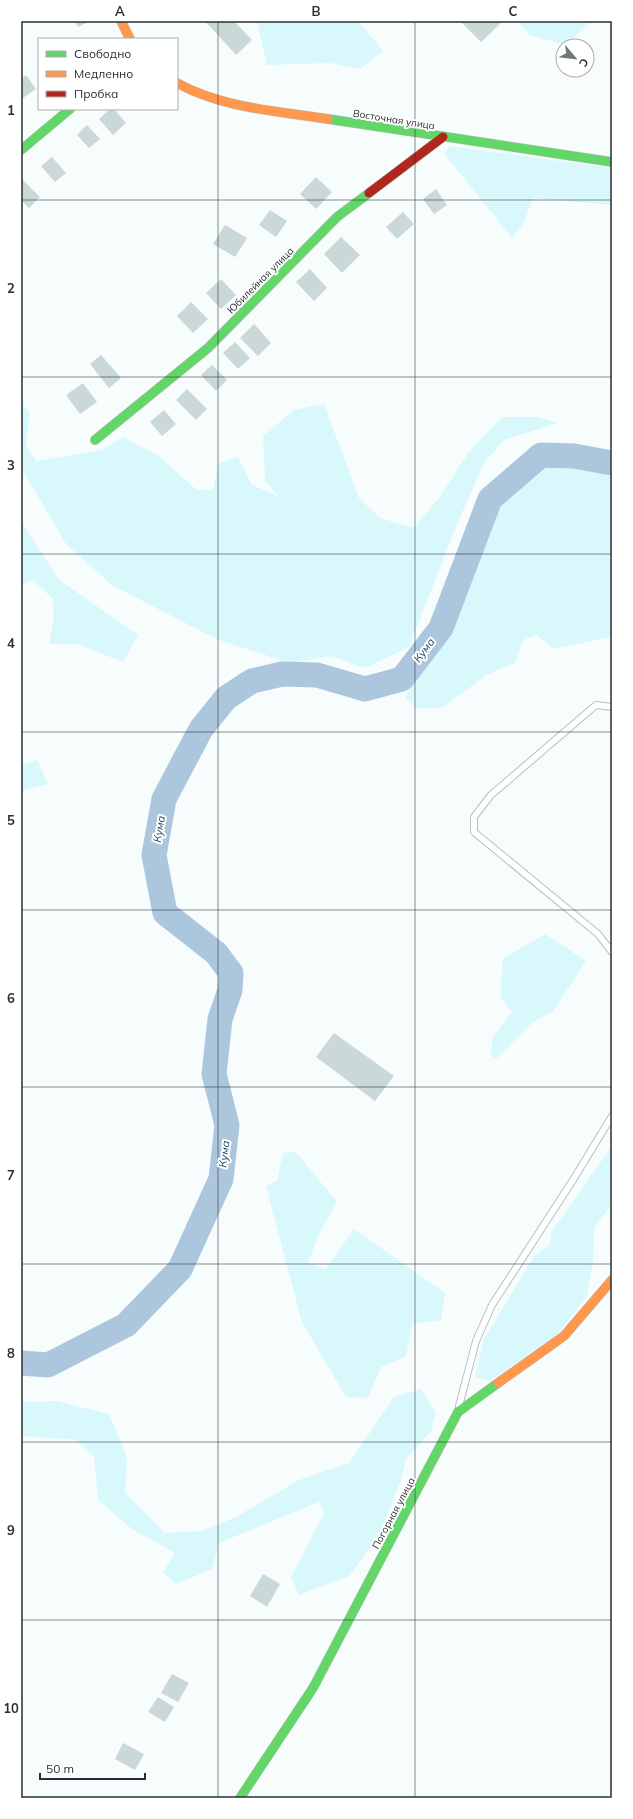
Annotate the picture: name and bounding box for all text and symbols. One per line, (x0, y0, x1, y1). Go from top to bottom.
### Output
text: A (115, 3, 125, 19)
text: B (312, 3, 321, 19)
text: C (509, 3, 518, 19)
legend (38, 38, 178, 110)
north arrow (555, 38, 595, 78)
text: Свободно (74, 46, 131, 61)
text: С (576, 56, 592, 70)
text: Медленно (74, 66, 133, 81)
text: Пробка (74, 86, 118, 101)
text: 1 (7, 102, 15, 118)
street label: Восточная улица (352, 107, 436, 132)
street label: Юбилейная улица (224, 244, 296, 316)
text: 2 (7, 280, 15, 296)
text: 3 (7, 457, 15, 473)
text: 4 (7, 635, 15, 651)
water label: Кума (410, 635, 438, 665)
text: 5 (7, 812, 15, 828)
water label: Кума (150, 814, 168, 843)
text: 6 (7, 990, 15, 1006)
water label: Кума (215, 1139, 233, 1168)
text: 7 (7, 1167, 15, 1183)
text: 8 (7, 1345, 15, 1361)
street label: Погорная улица (369, 1475, 418, 1551)
text: 9 (7, 1522, 15, 1538)
text: 10 (3, 1700, 19, 1716)
scale bar (40, 1755, 145, 1781)
text: 50 m (46, 1761, 74, 1776)

